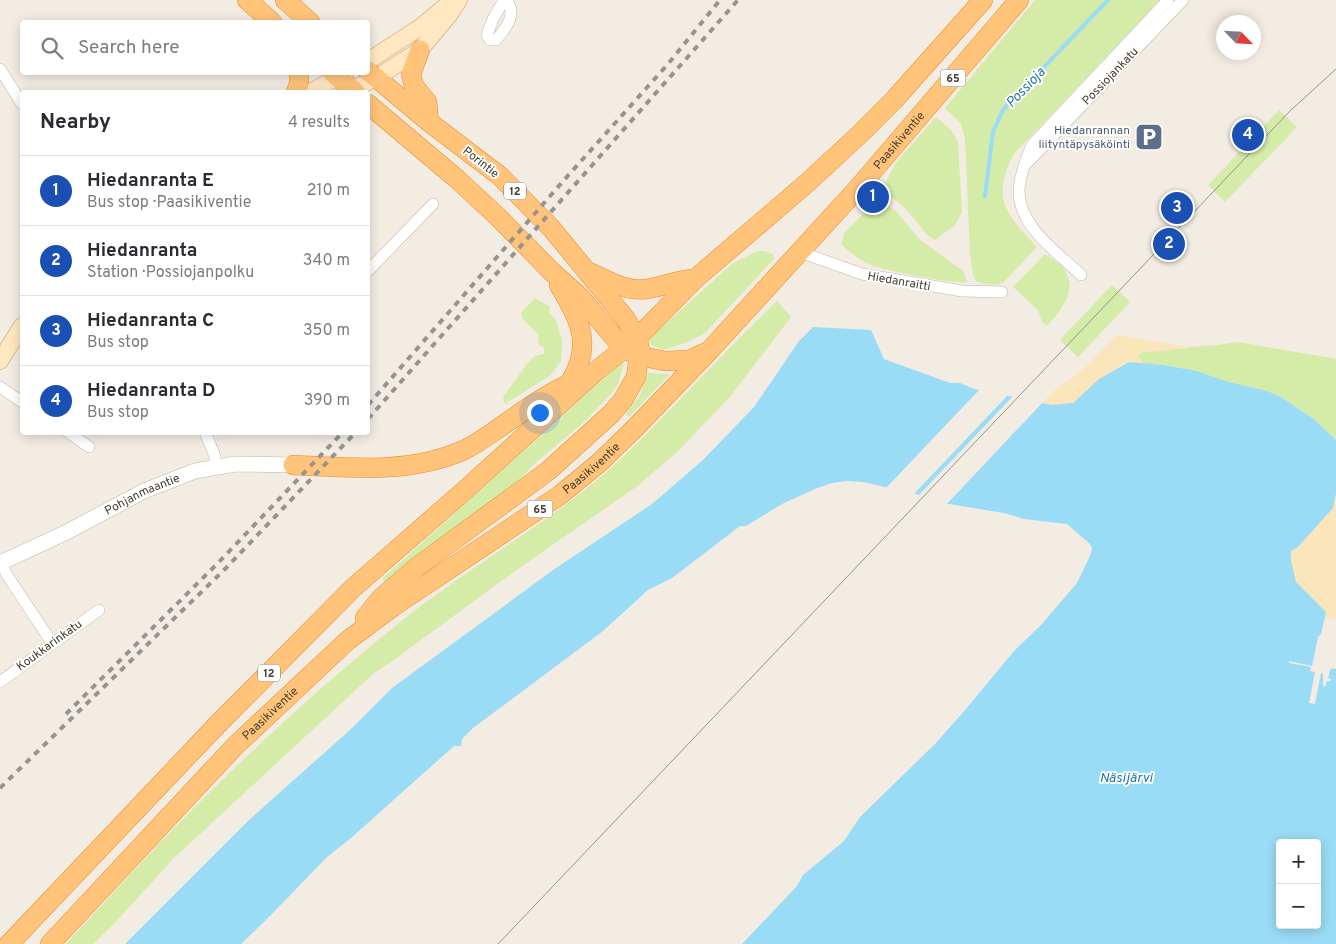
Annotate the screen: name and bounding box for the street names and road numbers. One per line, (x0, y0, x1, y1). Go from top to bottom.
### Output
street label: Possiojankatu (1079, 44, 1142, 109)
road number: 65 (940, 70, 966, 86)
street label: Paasikiventie (871, 109, 929, 173)
street label: Porintie (459, 143, 502, 182)
road number: 12 (504, 182, 526, 200)
street label: Hiedanraitti (866, 269, 932, 295)
street label: Paasikiventie (560, 440, 624, 498)
street label: Pohjanmaantie (102, 471, 182, 519)
road number: 65 (528, 500, 552, 518)
street label: Koukkarinkatu (13, 617, 86, 675)
road number: 12 (258, 664, 280, 681)
street label: Paasikiventie (239, 684, 302, 744)

